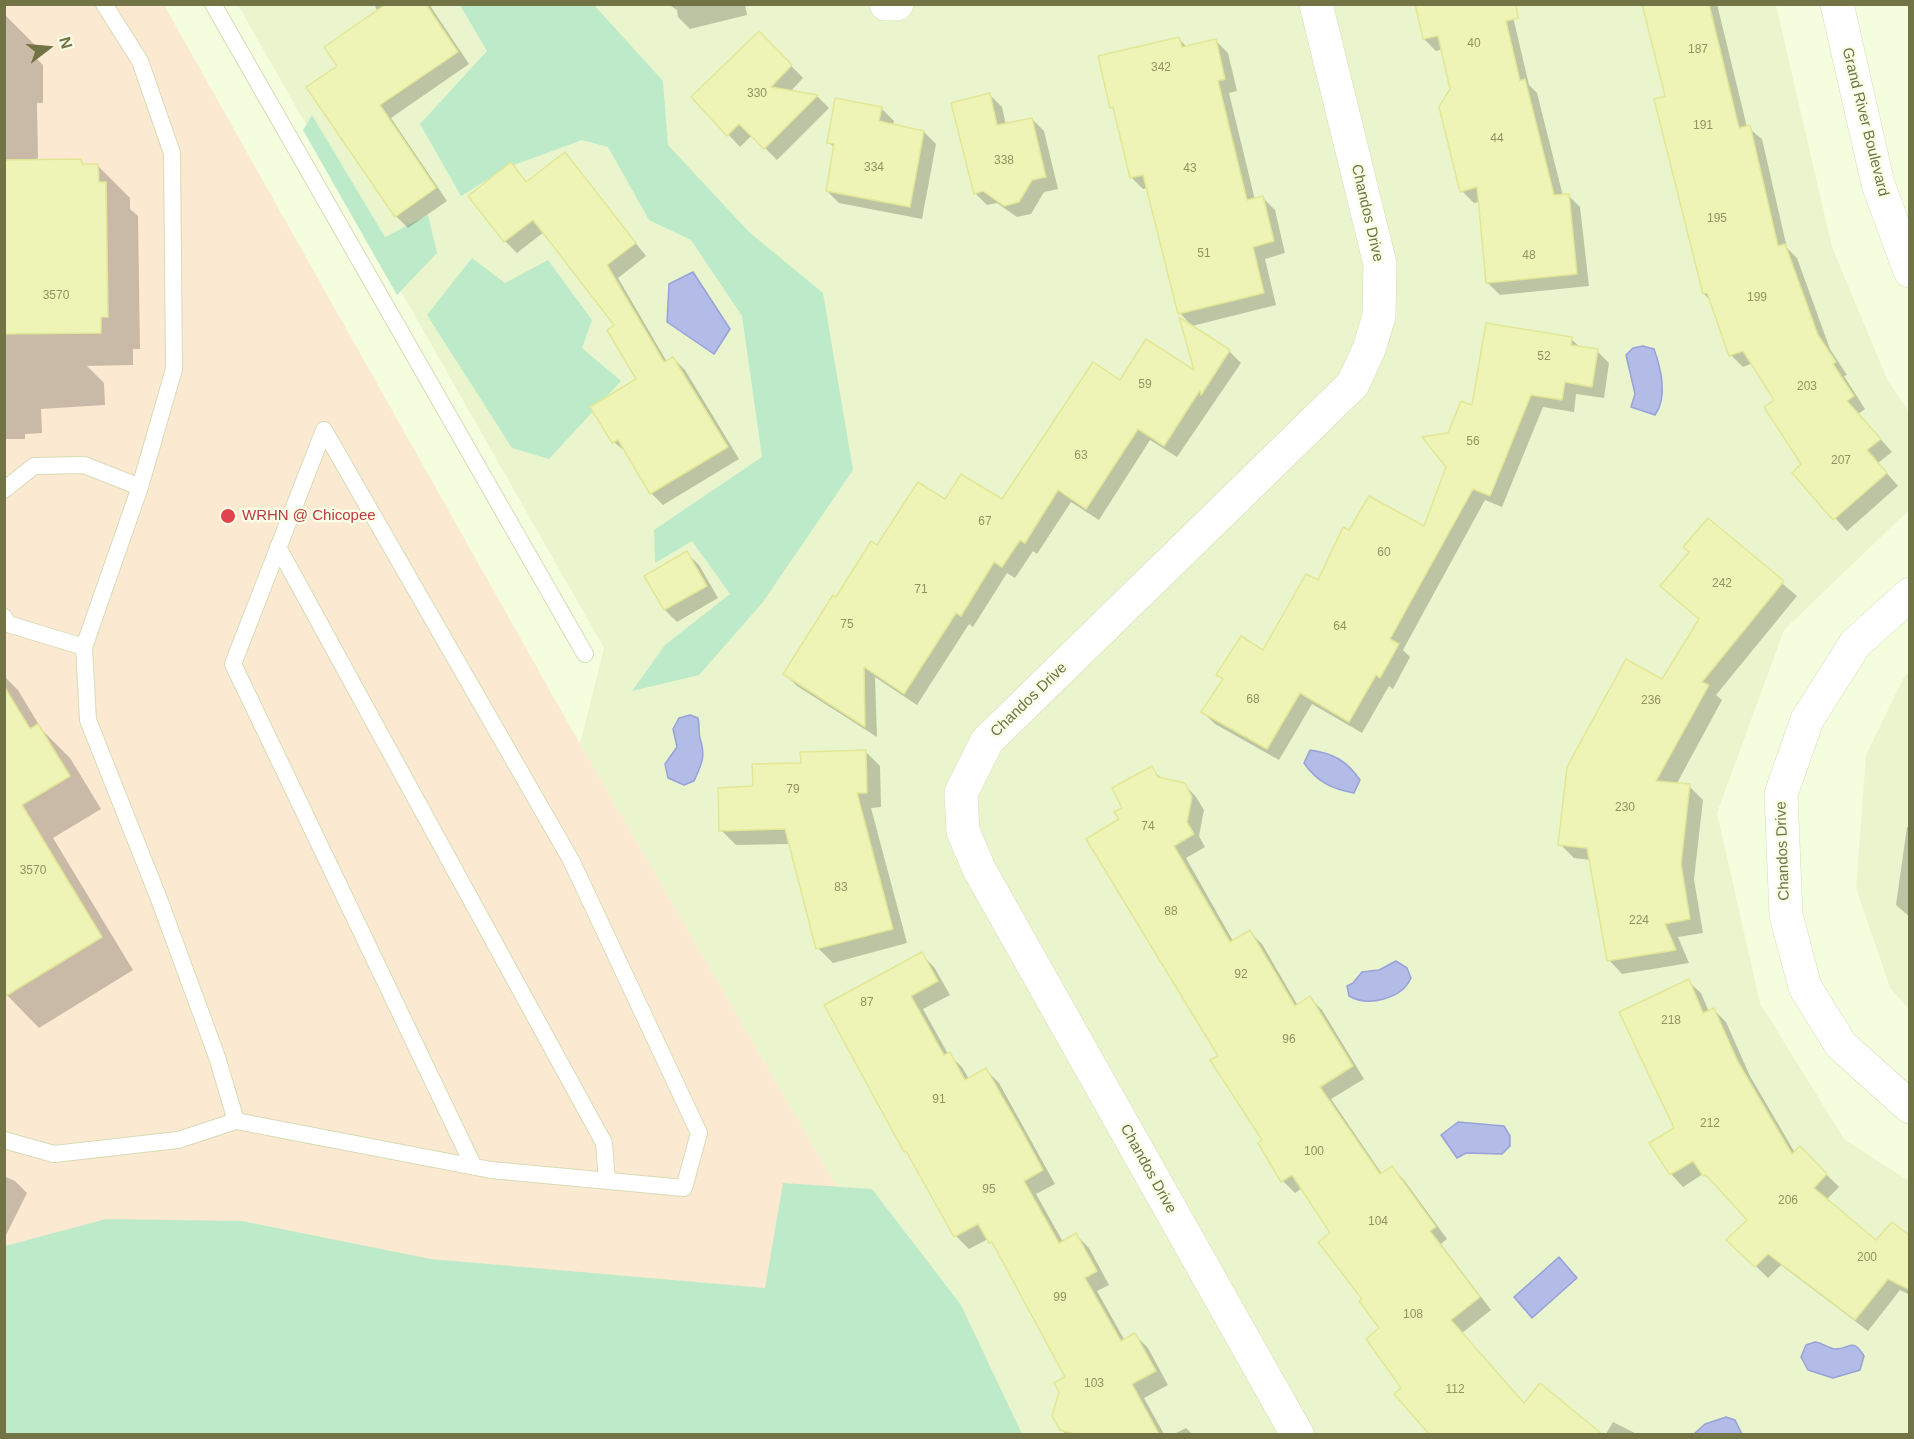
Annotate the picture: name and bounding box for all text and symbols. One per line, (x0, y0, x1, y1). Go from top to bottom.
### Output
north arrow (18, 18, 78, 78)
text: N (56, 35, 76, 51)
house number: 40 (1467, 37, 1481, 51)
house number: 187 (1688, 43, 1708, 57)
street label: Grand River Boulevard (1838, 46, 1892, 198)
house number: 342 (1151, 61, 1171, 75)
house number: 330 (747, 87, 767, 101)
house number: 191 (1693, 119, 1713, 133)
house number: 44 (1490, 132, 1504, 146)
house number: 338 (994, 154, 1014, 168)
house number: 334 (864, 161, 884, 175)
house number: 43 (1183, 162, 1197, 176)
street label: Chandos Drive (1347, 163, 1387, 263)
house number: 195 (1707, 212, 1727, 226)
house number: 51 (1197, 247, 1211, 261)
house number: 48 (1522, 249, 1536, 263)
house number: 3570 (43, 289, 69, 303)
house number: 199 (1747, 291, 1767, 305)
house number: 52 (1537, 350, 1551, 364)
house number: 59 (1138, 378, 1152, 392)
house number: 203 (1797, 380, 1817, 394)
house number: 56 (1466, 435, 1480, 449)
house number: 63 (1074, 449, 1088, 463)
house number: 207 (1831, 454, 1851, 468)
marker: WRHN @ Chicopee (219, 507, 237, 525)
place label: WRHN @ Chicopee (242, 507, 376, 525)
house number: 67 (978, 515, 992, 529)
house number: 60 (1377, 546, 1391, 560)
house number: 242 (1712, 577, 1732, 591)
house number: 71 (914, 583, 928, 597)
house number: 75 (840, 618, 854, 632)
house number: 64 (1333, 620, 1347, 634)
street label: Chandos Drive (987, 659, 1071, 741)
house number: 68 (1246, 693, 1260, 707)
house number: 236 (1641, 694, 1661, 708)
house number: 79 (786, 783, 800, 797)
house number: 230 (1615, 801, 1635, 815)
street label: Chandos Drive (1772, 801, 1794, 901)
house number: 74 (1141, 820, 1155, 834)
house number: 3570 (20, 864, 46, 878)
house number: 83 (834, 881, 848, 895)
house number: 88 (1164, 905, 1178, 919)
house number: 224 (1629, 914, 1649, 928)
house number: 92 (1234, 968, 1248, 982)
house number: 87 (860, 996, 874, 1010)
house number: 218 (1661, 1014, 1681, 1028)
house number: 96 (1282, 1033, 1296, 1047)
house number: 91 (932, 1093, 946, 1107)
house number: 212 (1700, 1117, 1720, 1131)
street label: Chandos Drive (1116, 1121, 1180, 1217)
house number: 100 (1304, 1145, 1324, 1159)
house number: 95 (982, 1183, 996, 1197)
house number: 206 (1778, 1194, 1798, 1208)
house number: 104 (1368, 1215, 1388, 1229)
house number: 200 (1857, 1251, 1877, 1265)
house number: 99 (1053, 1291, 1067, 1305)
house number: 108 (1403, 1308, 1423, 1322)
house number: 103 (1084, 1377, 1104, 1391)
house number: 112 (1445, 1383, 1465, 1397)

